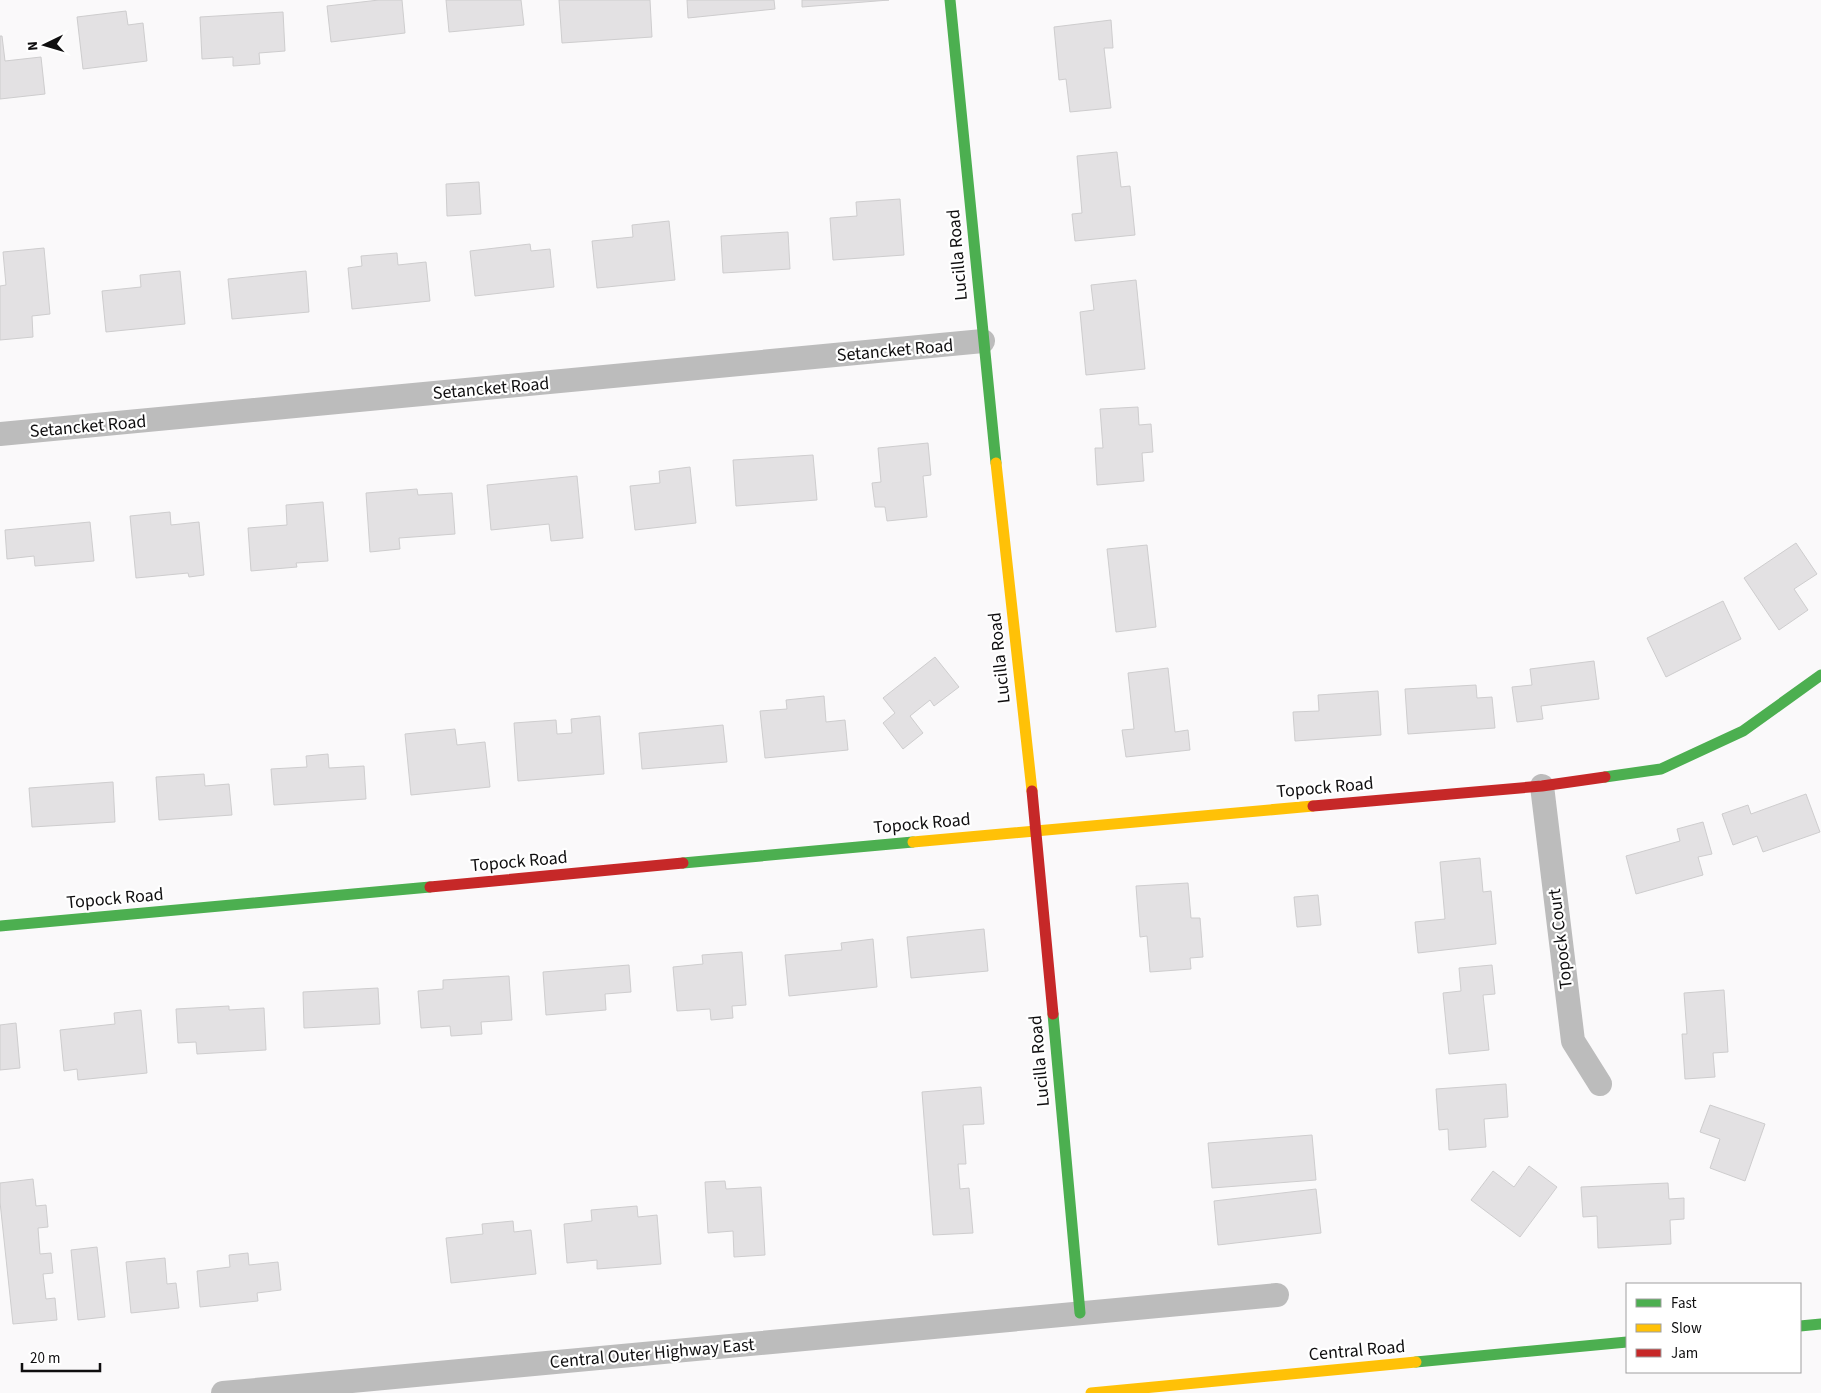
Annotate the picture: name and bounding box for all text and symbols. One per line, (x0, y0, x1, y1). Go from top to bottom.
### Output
north arrow (20, 20, 70, 70)
text: N (23, 41, 43, 52)
street label: Lucilla Road (941, 208, 974, 302)
street label: Setancket Road (836, 333, 954, 368)
street label: Setancket Road (432, 371, 550, 406)
street label: Setancket Road (29, 409, 147, 444)
street label: Lucilla Road (982, 611, 1017, 705)
street label: Topock Road (1275, 771, 1375, 804)
street label: Topock Road (872, 807, 972, 840)
street label: Topock Road (469, 845, 569, 878)
street label: Topock Road (65, 882, 165, 915)
street label: Topock Court (1542, 887, 1579, 991)
street label: Lucilla Road (1023, 1014, 1056, 1108)
legend (1626, 1283, 1801, 1373)
text: Fast (1671, 1293, 1697, 1314)
text: Slow (1671, 1318, 1702, 1339)
street label: Central Outer Highway East (549, 1332, 755, 1375)
street label: Central Road (1308, 1334, 1406, 1367)
scale bar (22, 1340, 100, 1372)
text: Jam (1671, 1343, 1698, 1364)
text: 20 m (30, 1348, 60, 1369)

